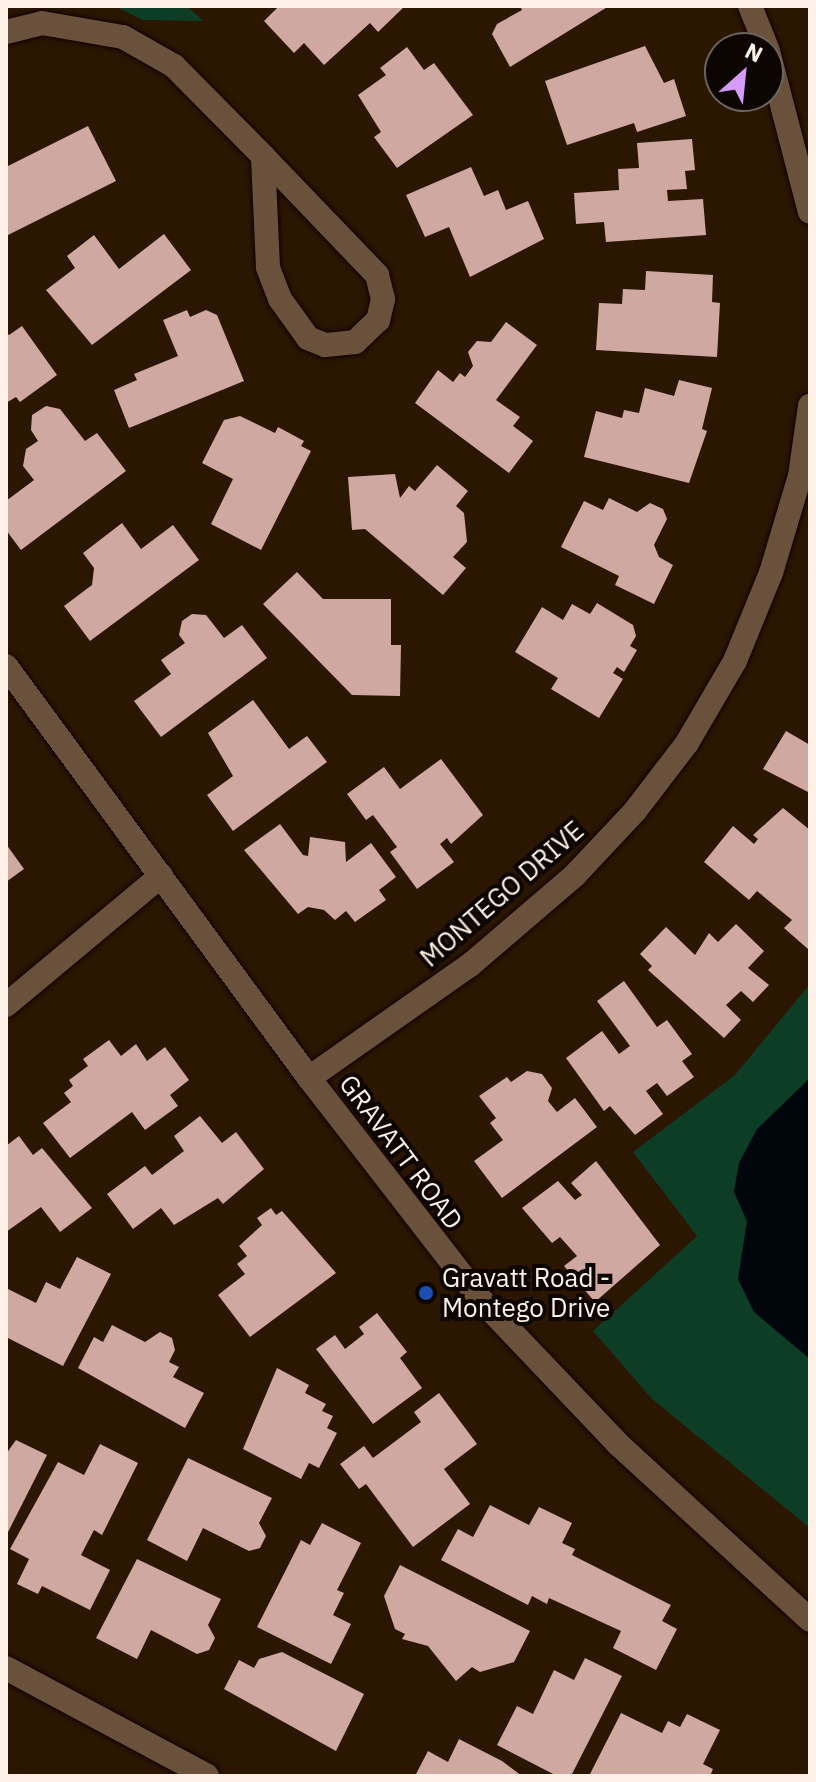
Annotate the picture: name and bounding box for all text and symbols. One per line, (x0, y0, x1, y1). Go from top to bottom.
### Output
north arrow (704, 32, 784, 112)
text: N (741, 35, 768, 68)
street label: MONTEGO DRIVE (414, 815, 590, 973)
street label: GRAVATT ROAD (333, 1069, 469, 1235)
place label: Gravatt Road - Montego Drive (442, 1262, 610, 1324)
marker: Gravatt Road - Montego Drive (417, 1284, 435, 1302)

